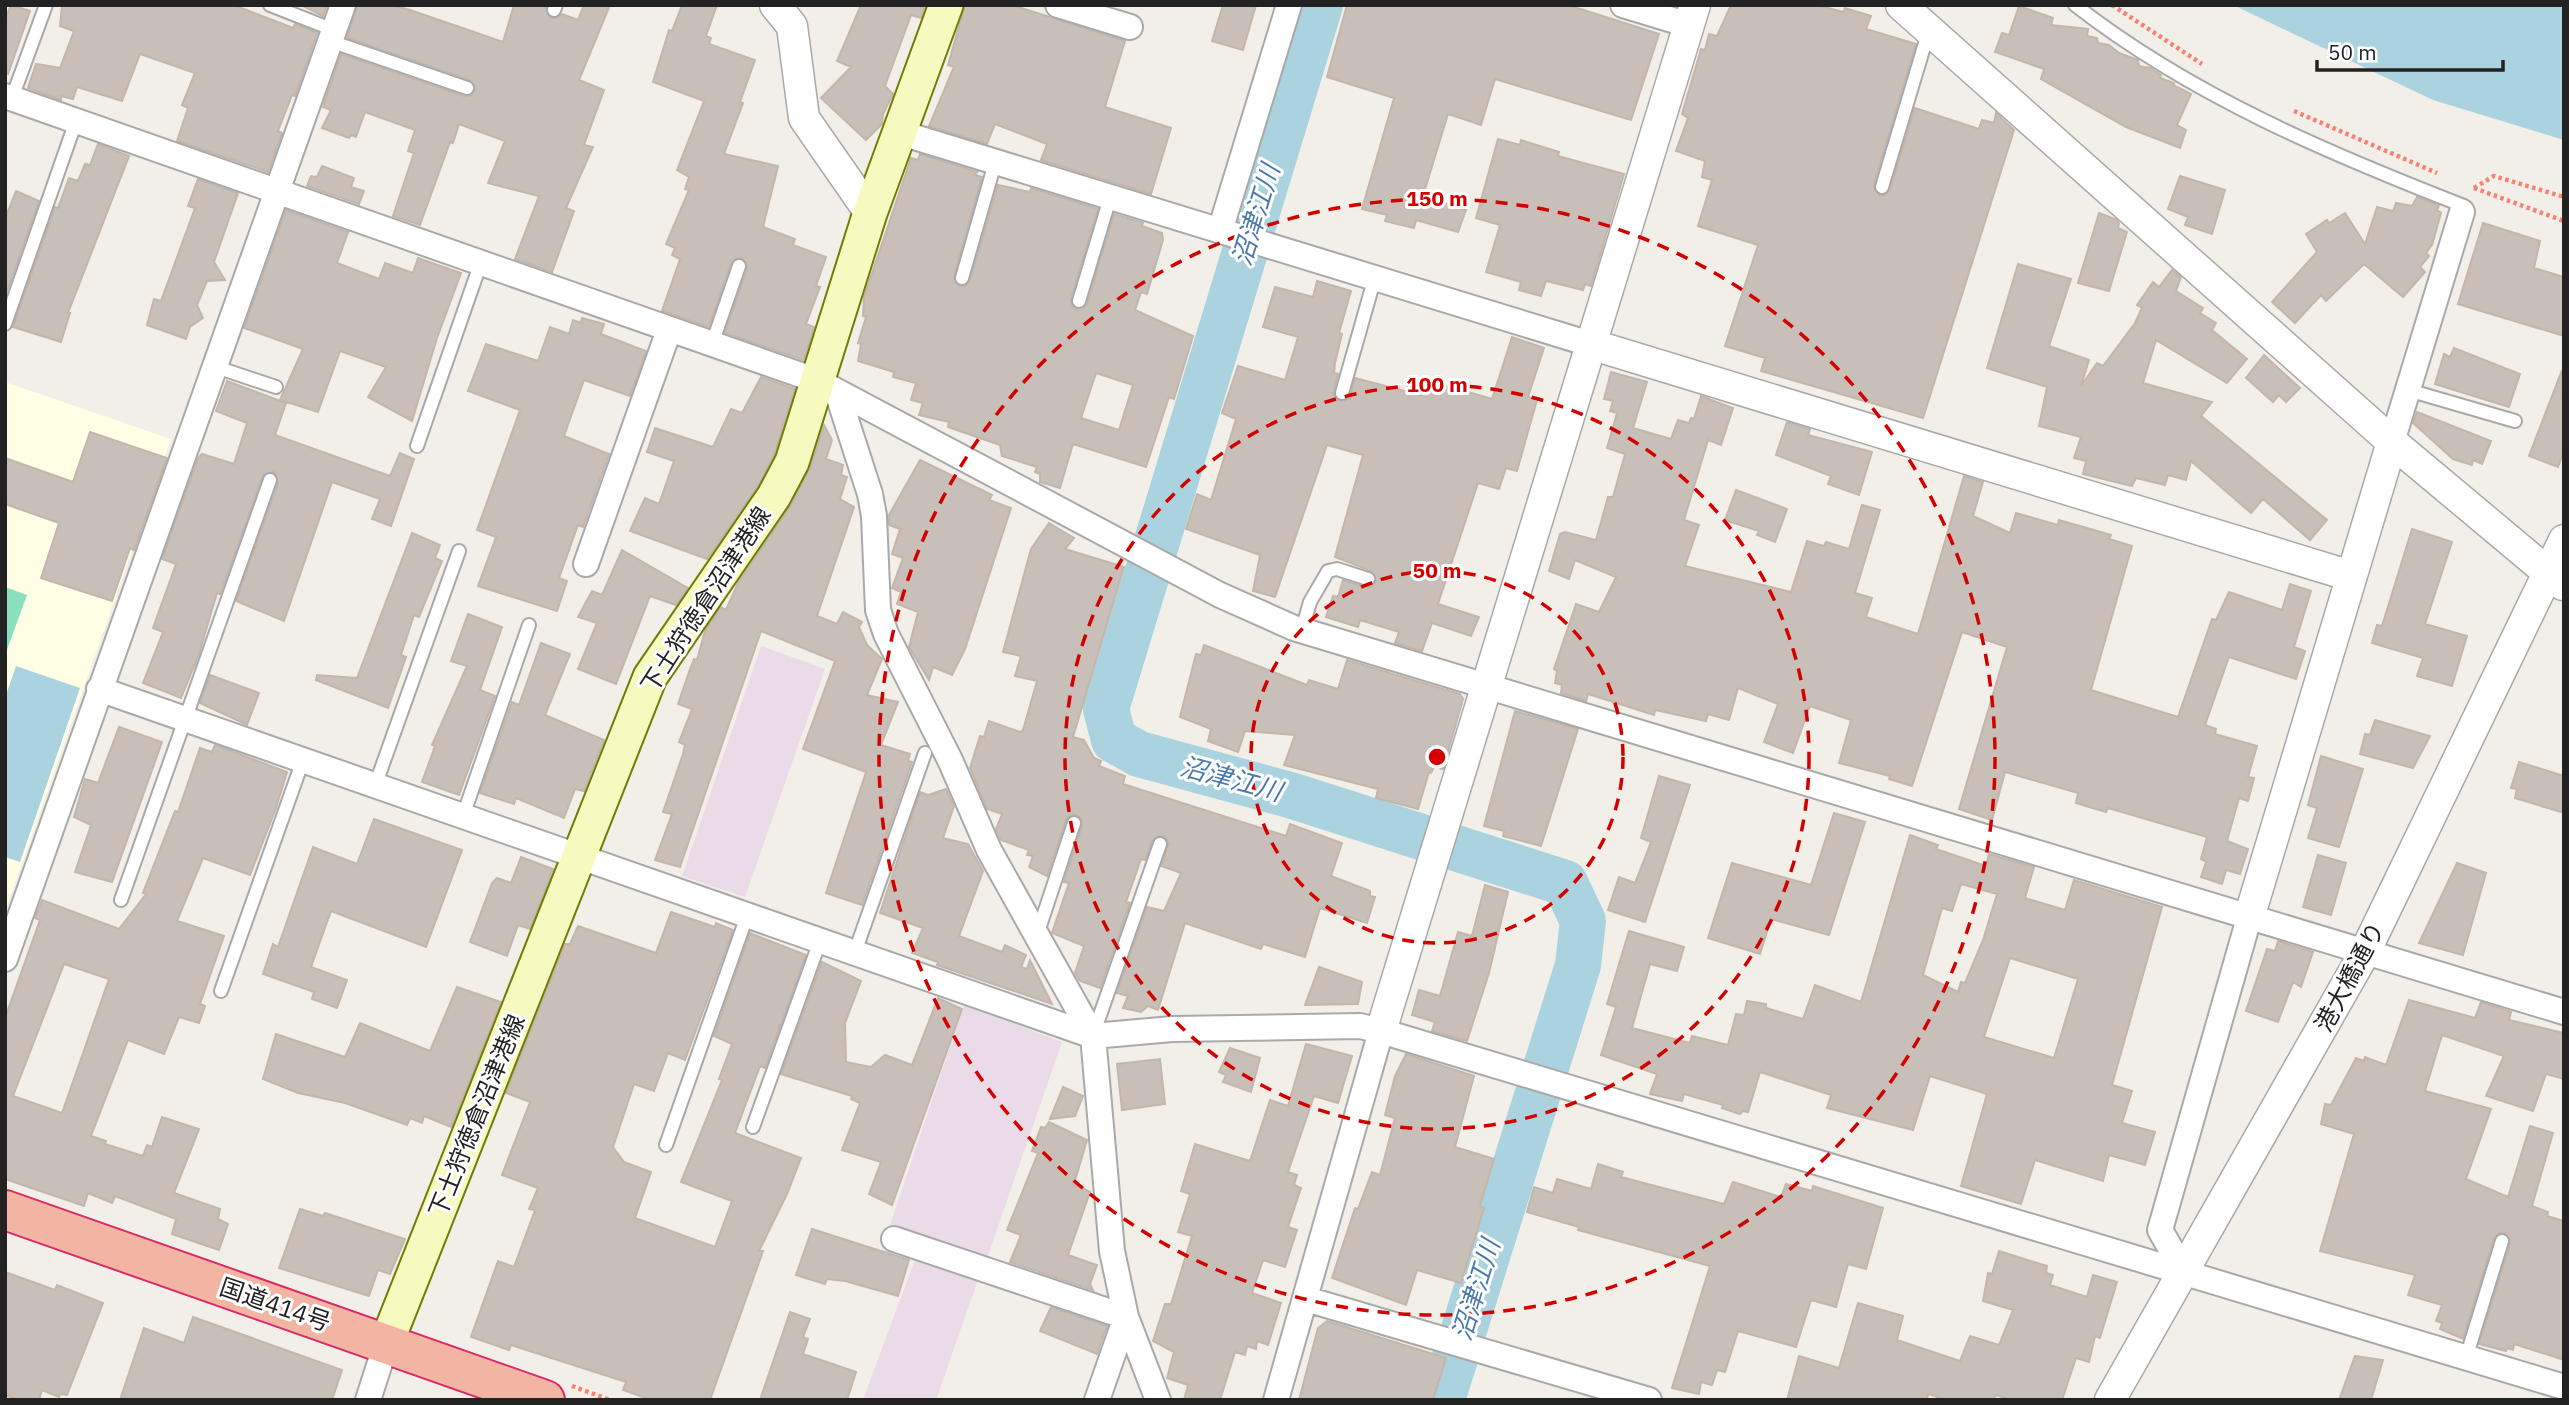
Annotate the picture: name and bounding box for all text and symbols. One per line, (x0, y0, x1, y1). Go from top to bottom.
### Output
scale bar (2317, 28, 2502, 72)
text: 50 m (2328, 38, 2377, 66)
water label: 沼津江川 (1224, 157, 1287, 269)
text: 150 m (1406, 184, 1468, 212)
text: 100 m (1406, 370, 1468, 398)
street label: 下土狩徳倉沼津港線 (633, 500, 777, 699)
text: 50 m (1413, 556, 1461, 584)
centre of rings (1425, 745, 1449, 769)
water label: 沼津江川 (1177, 748, 1289, 809)
street label: 港大橋通り (2307, 916, 2391, 1037)
street label: 下土狩徳倉沼津港線 (421, 1009, 531, 1222)
water label: 沼津江川 (1444, 1232, 1507, 1344)
street label: 国道414号 (216, 1270, 335, 1338)

